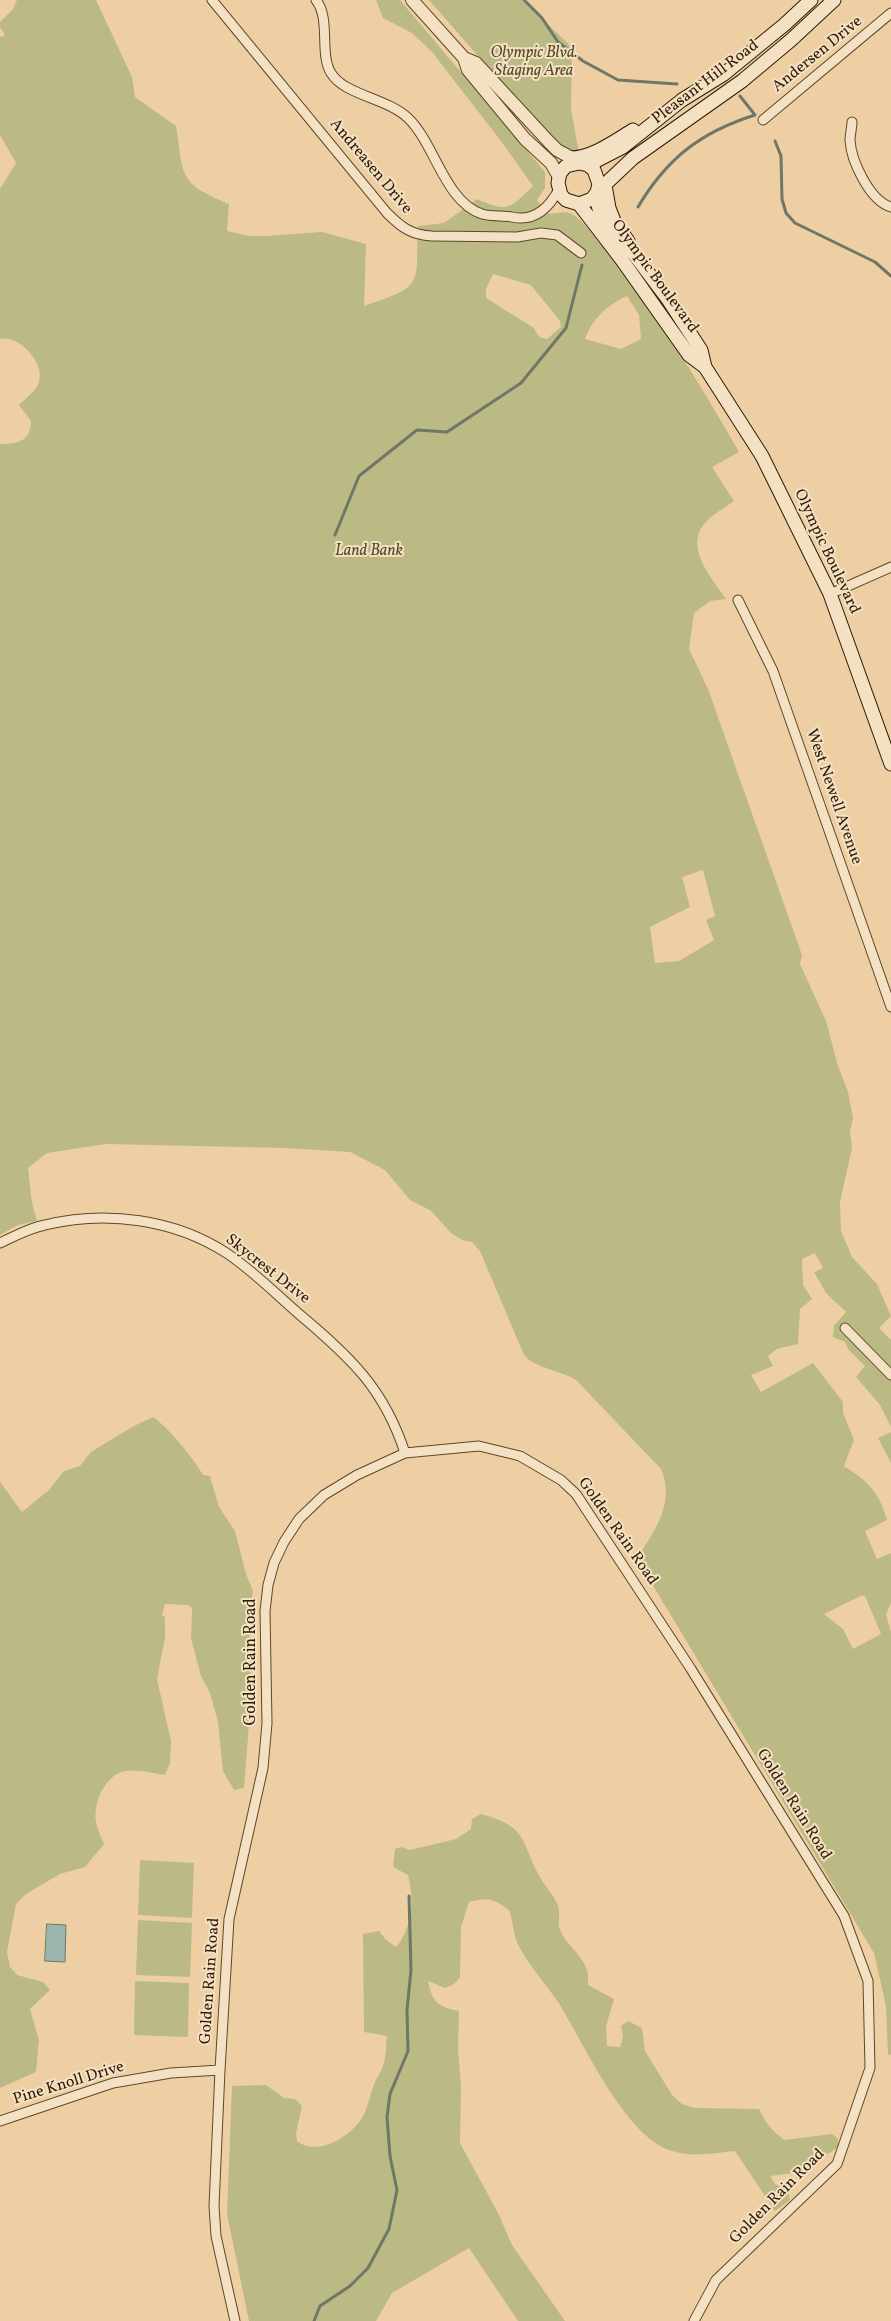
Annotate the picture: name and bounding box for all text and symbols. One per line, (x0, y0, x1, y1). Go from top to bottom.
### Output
street label: Andersen Drive (769, 13, 867, 97)
street label: Pleasant Hill Road (649, 37, 763, 129)
park label: Olympic Blvd. Staging Area (490, 44, 578, 82)
street label: Andreasen Drive (325, 115, 415, 219)
street label: Olympic Boulevard (606, 217, 702, 337)
street label: Olympic Boulevard (789, 487, 863, 617)
park label: Land Bank (335, 542, 403, 562)
street label: West Newell Avenue (801, 727, 865, 867)
street label: Skycrest Drive (221, 1231, 313, 1309)
street label: Golden Rain Road (573, 1475, 661, 1589)
street label: Golden Rain Road (242, 1599, 262, 1725)
street label: Golden Rain Road (751, 1746, 835, 1864)
street label: Golden Rain Road (197, 1917, 225, 2045)
street label: Pine Knoll Drive (11, 2058, 127, 2110)
street label: Golden Rain Road (726, 2145, 830, 2249)

